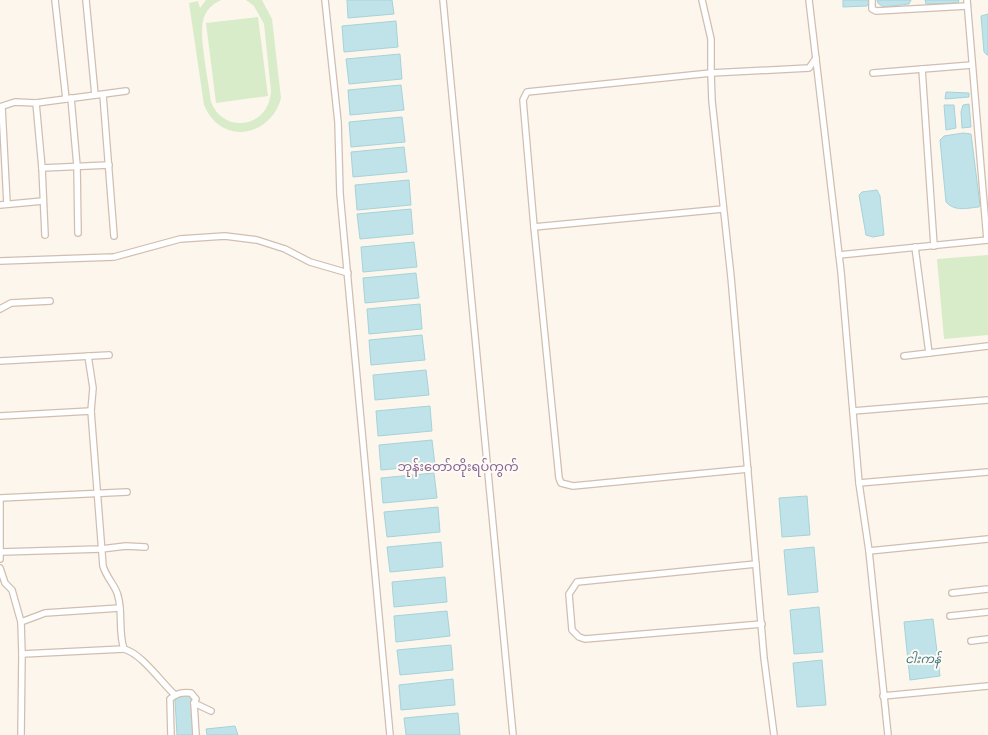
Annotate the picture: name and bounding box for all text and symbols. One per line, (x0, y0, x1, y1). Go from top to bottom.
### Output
district label: ဘုန်းတော်တိုးရပ်ကွက် (397, 458, 519, 477)
water label: ငါးကန် (905, 650, 942, 669)

